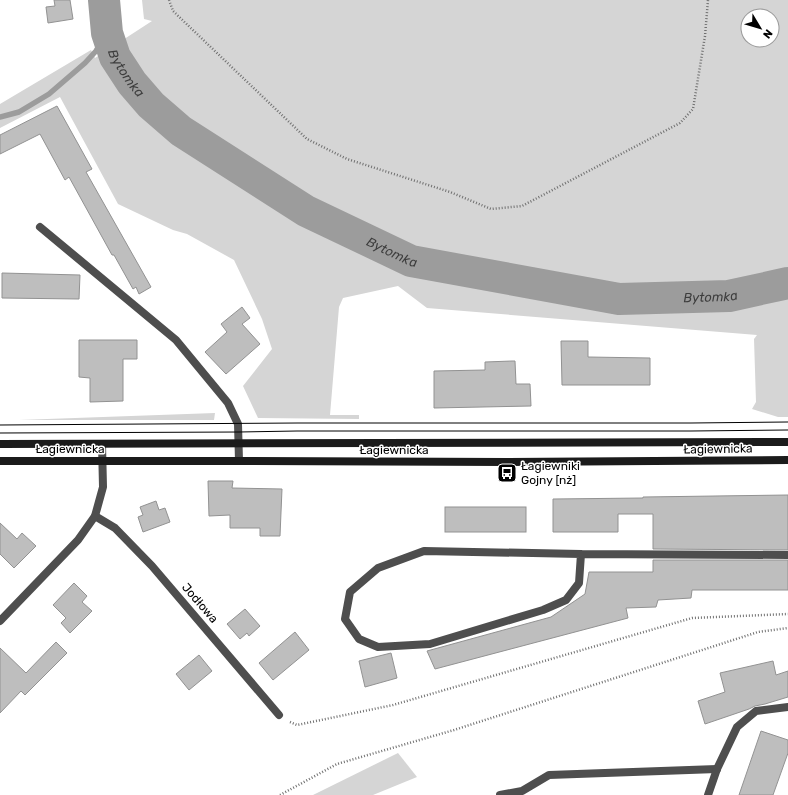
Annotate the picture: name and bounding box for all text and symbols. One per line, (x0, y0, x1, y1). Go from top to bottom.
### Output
north arrow (740, 8, 780, 48)
text: N (760, 27, 775, 41)
water label: Bytomka (105, 47, 148, 100)
water label: Bytomka (364, 234, 419, 270)
water label: Bytomka (683, 287, 739, 305)
street label: Łagiewnicka (683, 441, 753, 457)
street label: Łagiewnicka (35, 442, 105, 456)
street label: Łagiewnicka (359, 443, 429, 457)
place label: Łagiewniki Gojny [nż] (521, 459, 580, 487)
bus stop icon: Łagiewniki Gojny [nż] (496, 462, 518, 484)
street label: Jodłowa (179, 580, 221, 626)

